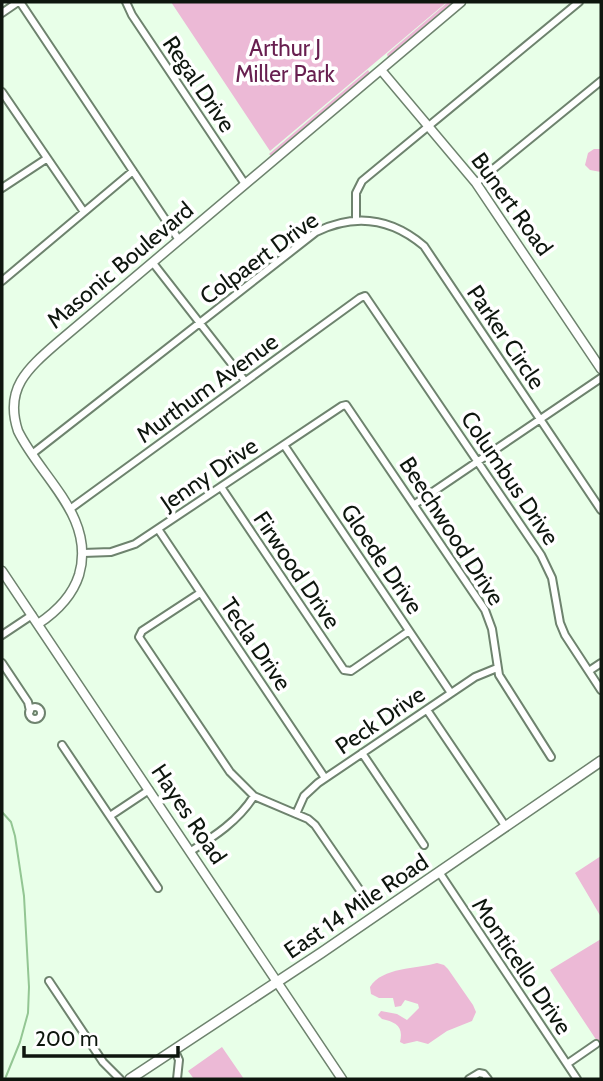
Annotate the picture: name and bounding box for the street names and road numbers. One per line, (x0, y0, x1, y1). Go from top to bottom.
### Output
street label: Regal Drive (157, 31, 241, 138)
street label: Bunert Road (465, 147, 559, 261)
street label: Masonic Boulevard (41, 196, 199, 334)
street label: Colpaert Drive (194, 206, 324, 310)
street label: Parker Circle (461, 280, 551, 395)
street label: Murthum Avenue (131, 327, 283, 449)
street label: Columbus Drive (455, 406, 565, 550)
street label: Jenny Drive (154, 431, 263, 517)
street label: Beechwood Drive (394, 451, 511, 611)
street label: Gloede Drive (335, 499, 429, 619)
street label: Firwood Drive (248, 506, 347, 634)
street label: Tecla Drive (215, 592, 297, 696)
street label: Peck Drive (330, 680, 430, 760)
street label: Hayes Road (145, 759, 233, 869)
street label: East 14 Mile Road (279, 848, 433, 964)
street label: Monticello Drive (466, 892, 578, 1040)

